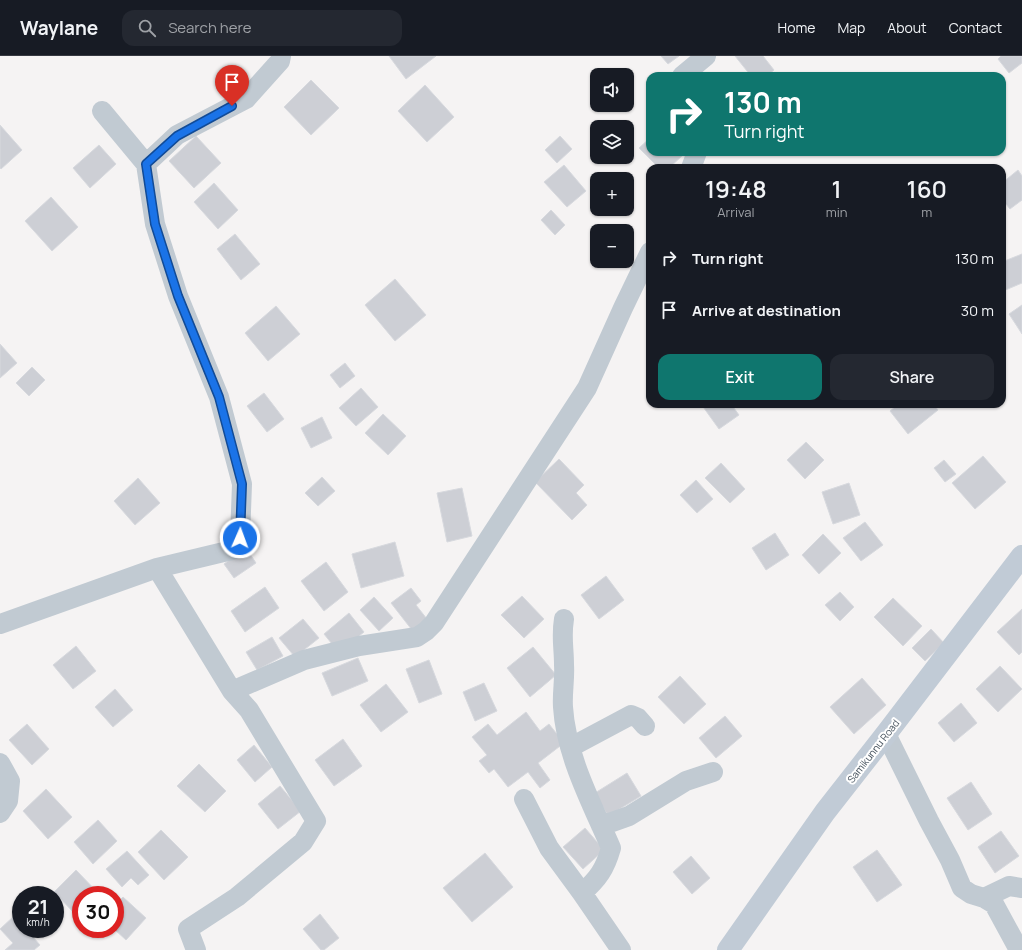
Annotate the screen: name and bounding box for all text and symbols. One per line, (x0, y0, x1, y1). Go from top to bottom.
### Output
search box (122, 10, 402, 46)
text: Waylane (20, 15, 98, 41)
icon: search (136, 17, 158, 39)
text: Search here (168, 17, 252, 38)
text: Home (778, 18, 815, 37)
text: Map (837, 18, 865, 37)
text: About (887, 18, 927, 37)
text: Contact (949, 18, 1002, 37)
pin (215, 65, 249, 106)
map controls (590, 68, 634, 268)
button: sound (590, 68, 634, 112)
icon: arrive (221, 71, 243, 93)
text: 130 m (724, 83, 802, 121)
icon: right (658, 88, 710, 140)
text: Turn right (724, 119, 805, 143)
button: layers (590, 120, 634, 164)
button: + (590, 172, 634, 216)
text: 19:48 (705, 172, 767, 205)
text: 1 (832, 172, 842, 205)
text: 160 (907, 172, 947, 205)
text: Arrival (717, 203, 754, 221)
text: min (826, 203, 848, 221)
text: m (921, 203, 932, 221)
button: − (590, 224, 634, 268)
icon: right (658, 247, 680, 269)
text: Turn right (692, 248, 763, 269)
text: 130 m (955, 248, 994, 269)
icon: arrive (658, 299, 680, 321)
text: Arrive at destination (692, 300, 841, 321)
text: 30 m (961, 300, 994, 321)
button: Exit (658, 354, 822, 400)
button: Share (830, 354, 994, 400)
position arrow (219, 517, 261, 559)
street label: Samikunnu Road (844, 716, 902, 786)
speed limit sign: 30 (72, 886, 124, 938)
text: 21 (28, 893, 48, 920)
text: km/h (26, 915, 50, 929)

